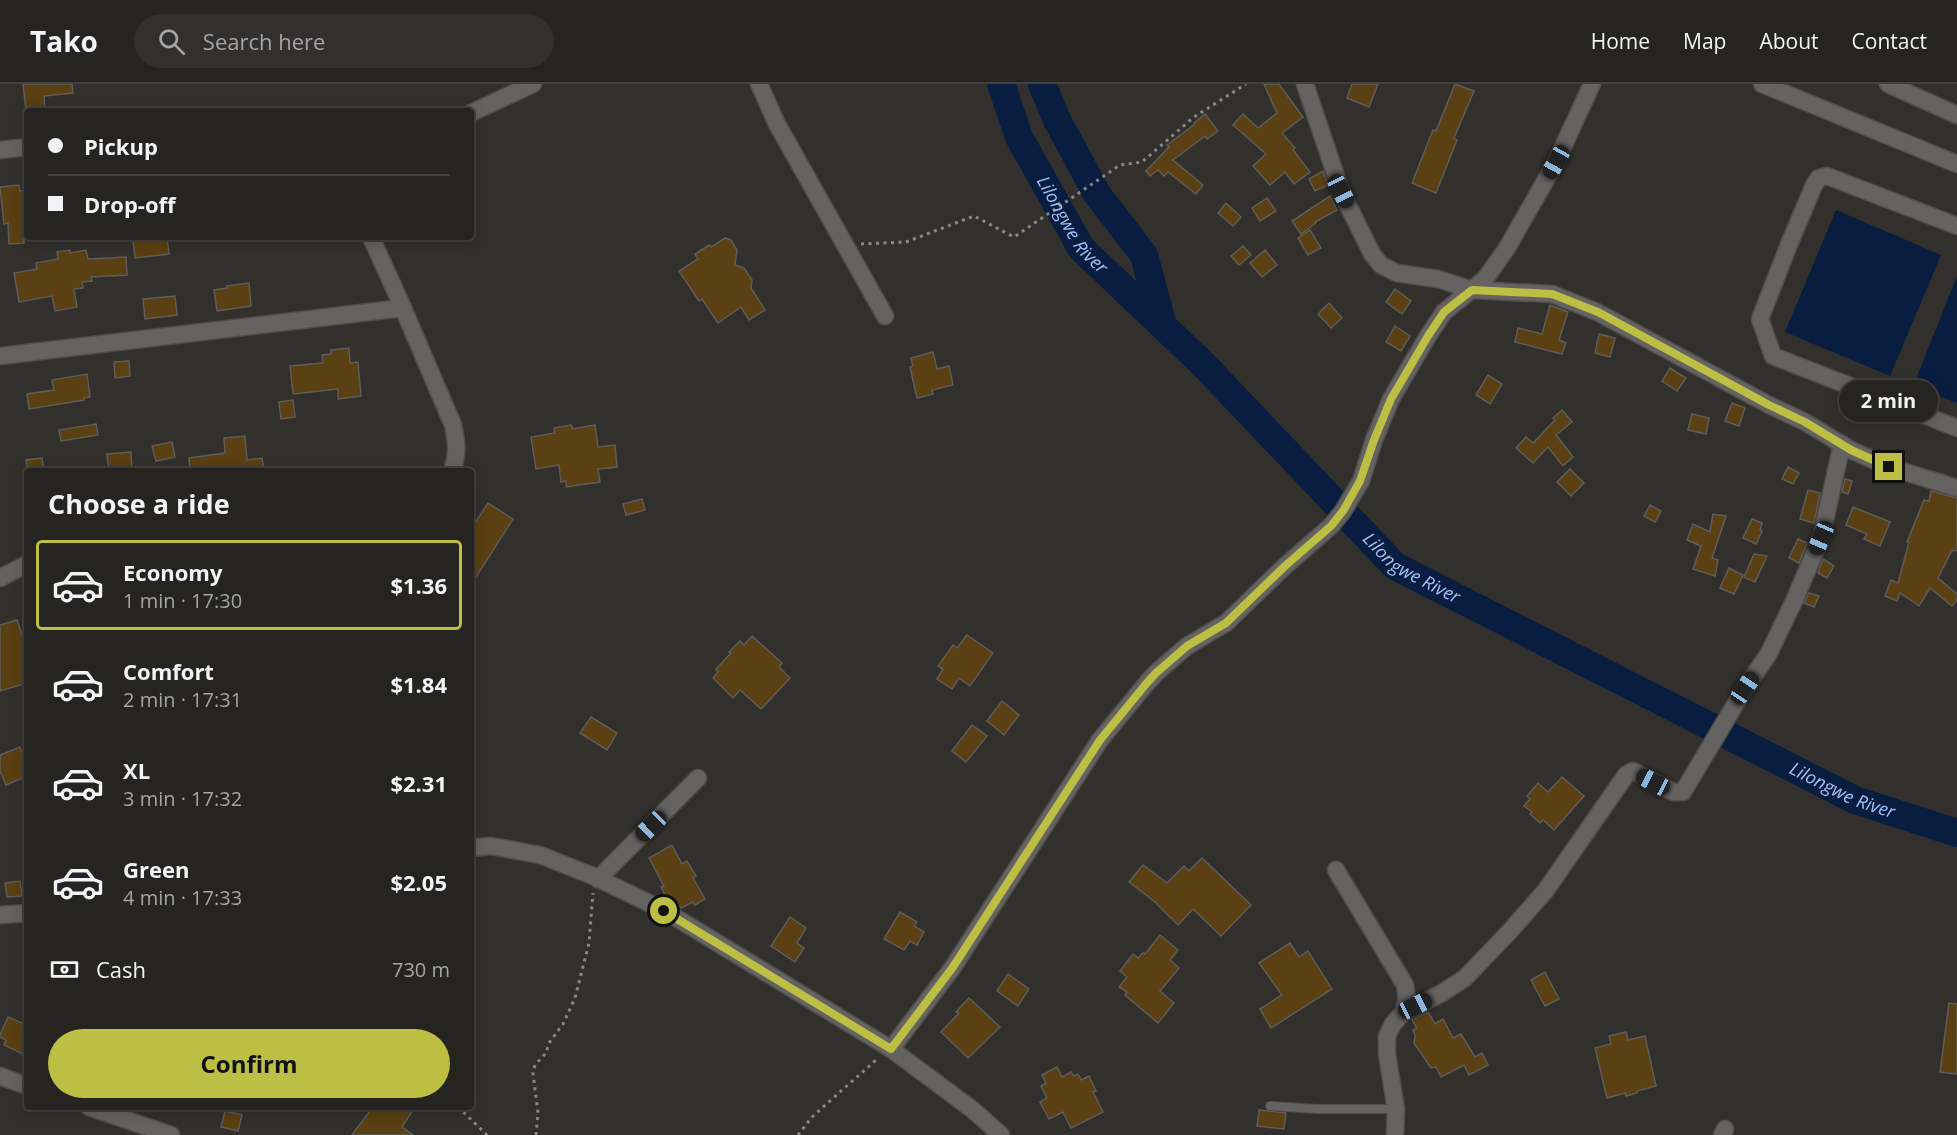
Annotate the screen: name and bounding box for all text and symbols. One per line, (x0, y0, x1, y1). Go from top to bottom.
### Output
search box (134, 14, 554, 68)
text: Tako (30, 22, 98, 60)
icon: search (155, 25, 188, 58)
text: Search here (203, 26, 325, 56)
text: Home (1591, 27, 1650, 55)
text: Map (1683, 27, 1726, 55)
text: About (1759, 27, 1819, 55)
text: Contact (1852, 27, 1927, 55)
text: Pickup (84, 131, 158, 161)
car (1539, 142, 1573, 182)
water label: Lilongwe River (1032, 171, 1114, 279)
car (1325, 171, 1357, 211)
text: Drop-off (84, 189, 176, 219)
callout: 2 min (1840, 380, 1938, 422)
text: 2 min (1861, 387, 1916, 414)
route end (1875, 453, 1902, 480)
text: Choose a ride (48, 485, 230, 522)
car (1806, 518, 1836, 558)
water label: Lilongwe River (1358, 527, 1465, 609)
text: Economy (123, 557, 222, 587)
icon: car (51, 558, 105, 612)
text: $1.36 (390, 570, 447, 600)
text: 1 min · 17:30 (123, 587, 242, 614)
text: Comfort (123, 656, 214, 686)
icon: car (51, 657, 105, 711)
car (1727, 668, 1763, 708)
text: $1.84 (390, 669, 447, 699)
text: 2 min · 17:31 (123, 686, 242, 713)
text: XL (123, 755, 150, 785)
icon: car (51, 756, 105, 810)
water label: Lilongwe River (1786, 756, 1899, 823)
car (1633, 766, 1673, 798)
text: $2.31 (390, 768, 447, 798)
text: 3 min · 17:32 (123, 785, 242, 812)
car (632, 807, 670, 845)
text: Green (123, 854, 189, 884)
icon: car (51, 855, 105, 909)
text: $2.05 (390, 867, 447, 897)
text: 4 min · 17:33 (123, 884, 242, 911)
route start (650, 897, 677, 924)
icon: cash (48, 953, 81, 986)
text: Cash (96, 954, 146, 984)
text: 730 m (392, 956, 450, 983)
car (1395, 990, 1435, 1022)
button: Confirm (48, 1029, 450, 1098)

